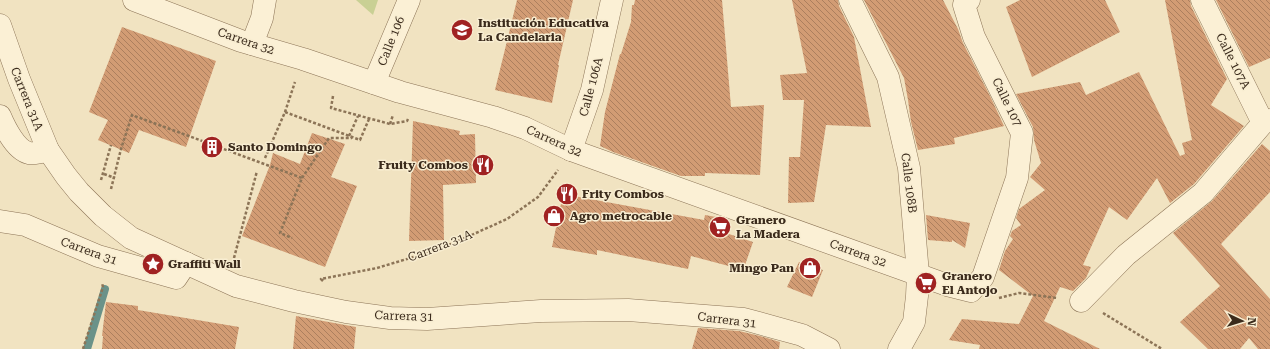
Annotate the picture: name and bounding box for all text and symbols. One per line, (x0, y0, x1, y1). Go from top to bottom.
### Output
street label: Calle 106 (375, 14, 407, 68)
place label: Institución Educativa La Candelaria (478, 16, 609, 44)
school or university icon: Institución Educativa La Candelaria (449, 17, 475, 43)
street label: Carrera 32 (216, 25, 277, 57)
street label: Calle 107A (1213, 31, 1253, 92)
street label: Calle 106A (576, 55, 606, 118)
street label: Carrera 31A (8, 65, 46, 134)
street label: Calle 107 (989, 75, 1025, 129)
street label: Carrera 32 (524, 123, 584, 160)
building icon: Santo Domingo (199, 134, 225, 160)
place label: Santo Domingo (228, 140, 322, 154)
restaurant icon: Fruity Combos (470, 152, 496, 178)
street label: Calle 108B (898, 152, 920, 214)
place label: Fruity Combos (378, 158, 468, 172)
restaurant icon: Frity Combos (554, 181, 580, 207)
place label: Frity Combos (582, 187, 664, 201)
shop icon: Agro metrocable (541, 203, 567, 229)
place label: Agro metrocable (570, 209, 672, 223)
place label: Granero La Madera (736, 213, 800, 241)
supermarket icon: Granero La Madera (707, 214, 733, 240)
street label: Carrera 31A (406, 227, 475, 265)
street label: Carrera 31 (59, 234, 119, 268)
street label: Carrera 32 (828, 236, 888, 270)
place icon: Graffiti Wall (140, 251, 166, 277)
shop icon: Mingo Pan (797, 255, 823, 281)
place label: Graffiti Wall (168, 257, 241, 271)
place label: Mingo Pan (729, 261, 794, 275)
place label: Granero El Antojo (942, 269, 998, 297)
supermarket icon: Granero El Antojo (913, 270, 939, 296)
north arrow (1222, 301, 1262, 341)
street label: Carrera 31 (374, 308, 434, 324)
street label: Carrera 31 (697, 309, 758, 331)
text: N (1245, 317, 1258, 327)

